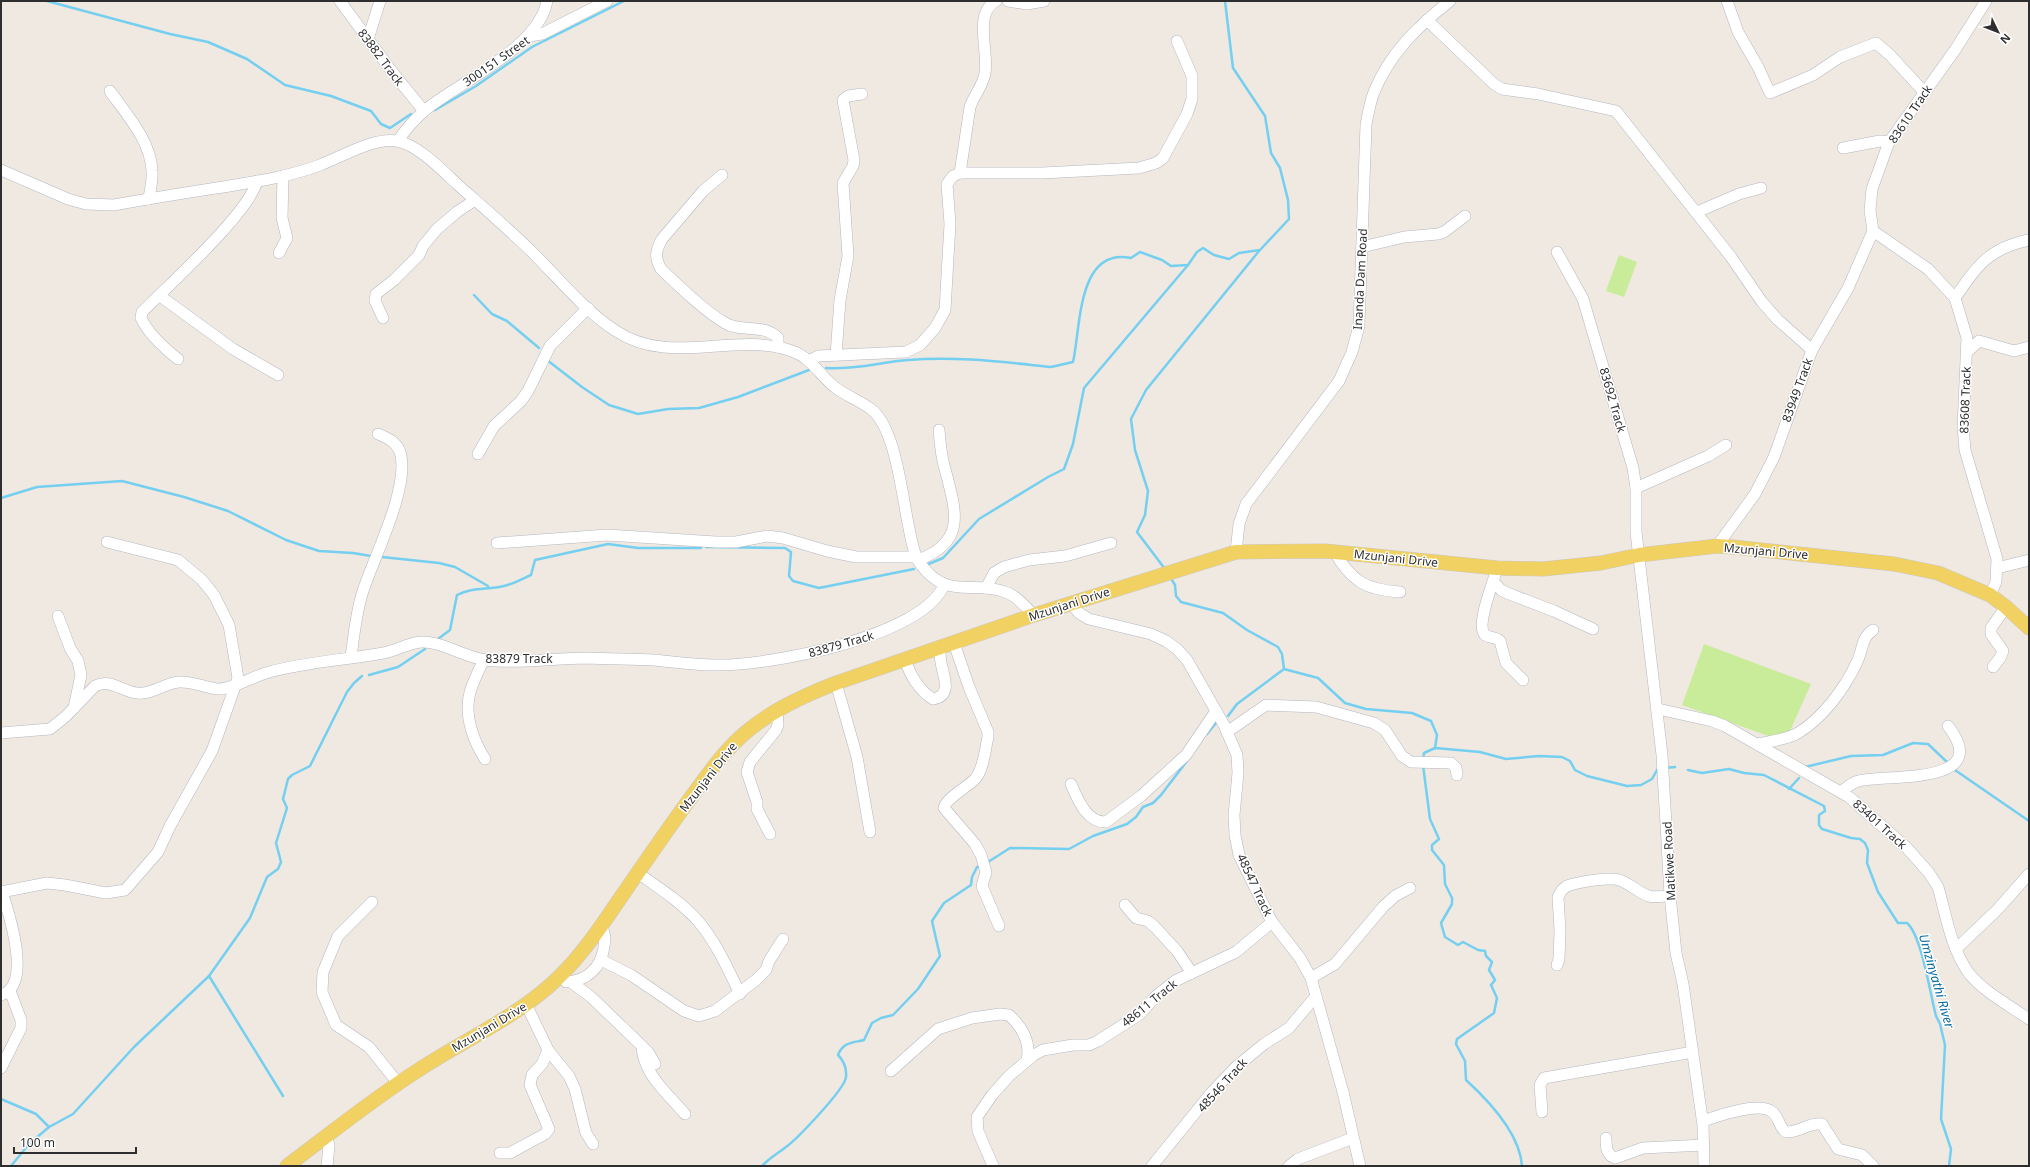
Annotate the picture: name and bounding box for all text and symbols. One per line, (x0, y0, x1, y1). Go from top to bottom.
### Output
north arrow (1978, 12, 2018, 52)
street label: 83882 Track (354, 25, 408, 89)
street label: 300151 Street (459, 31, 533, 90)
text: N (1997, 31, 2014, 48)
street label: 83610 Track (1884, 81, 1936, 147)
street label: Inanda Dam Road (1349, 228, 1371, 330)
street label: 83949 Track (1778, 355, 1817, 424)
street label: 83692 Track (1596, 365, 1631, 435)
street label: 83608 Track (1955, 366, 1975, 434)
street label: Mzunjani Drive (1723, 539, 1809, 563)
street label: Mzunjani Drive (1353, 545, 1439, 571)
street label: Mzunjani Drive (1026, 583, 1112, 625)
street label: 83879 Track (806, 626, 876, 661)
street label: 83879 Track (485, 650, 553, 667)
street label: Mzunjani Drive (675, 738, 741, 816)
street label: 83401 Track (1849, 795, 1911, 853)
street label: Matikwe Road (1658, 821, 1680, 901)
street label: 48547 Track (1233, 851, 1277, 920)
water label: Umzinyathi River (1915, 932, 1959, 1031)
street label: 48611 Track (1118, 975, 1181, 1031)
street label: Mzunjani Drive (448, 998, 530, 1056)
street label: 48546 Track (1193, 1054, 1251, 1116)
scale bar (14, 1129, 136, 1155)
text: 100 m (20, 1134, 55, 1151)

